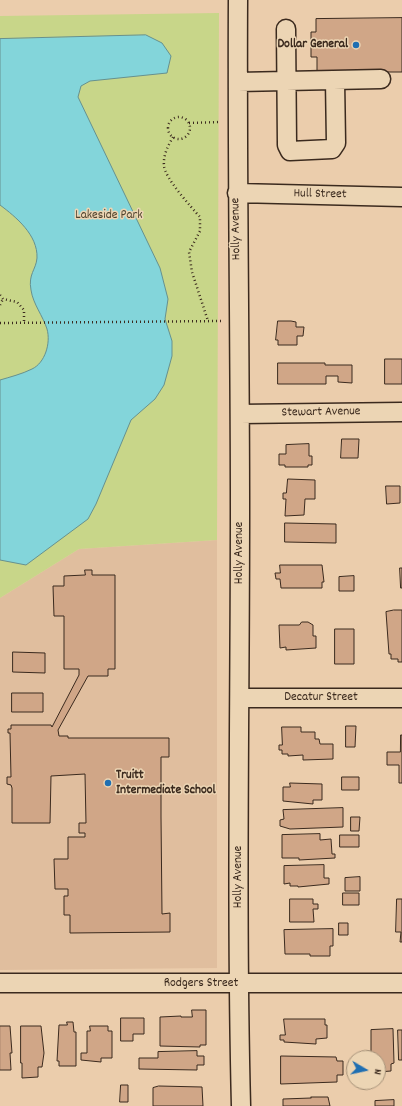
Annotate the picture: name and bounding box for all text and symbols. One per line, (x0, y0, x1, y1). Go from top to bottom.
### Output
place label: Dollar General (277, 37, 348, 53)
marker: Dollar General (351, 40, 361, 50)
street label: Hull Street (293, 187, 347, 203)
street label: Holly Avenue (229, 198, 245, 260)
park label: Lakeside Park (75, 208, 143, 224)
street label: Stewart Avenue (281, 405, 361, 421)
street label: Holly Avenue (232, 522, 248, 584)
street label: Decatur Street (284, 690, 358, 706)
place label: Truitt Intermediate School (116, 768, 216, 799)
marker: Truitt Intermediate School (103, 778, 113, 788)
street label: Holly Avenue (231, 846, 247, 908)
street label: Rodgers Street (164, 976, 238, 992)
north arrow (346, 1050, 386, 1090)
text: N (369, 1068, 385, 1076)

